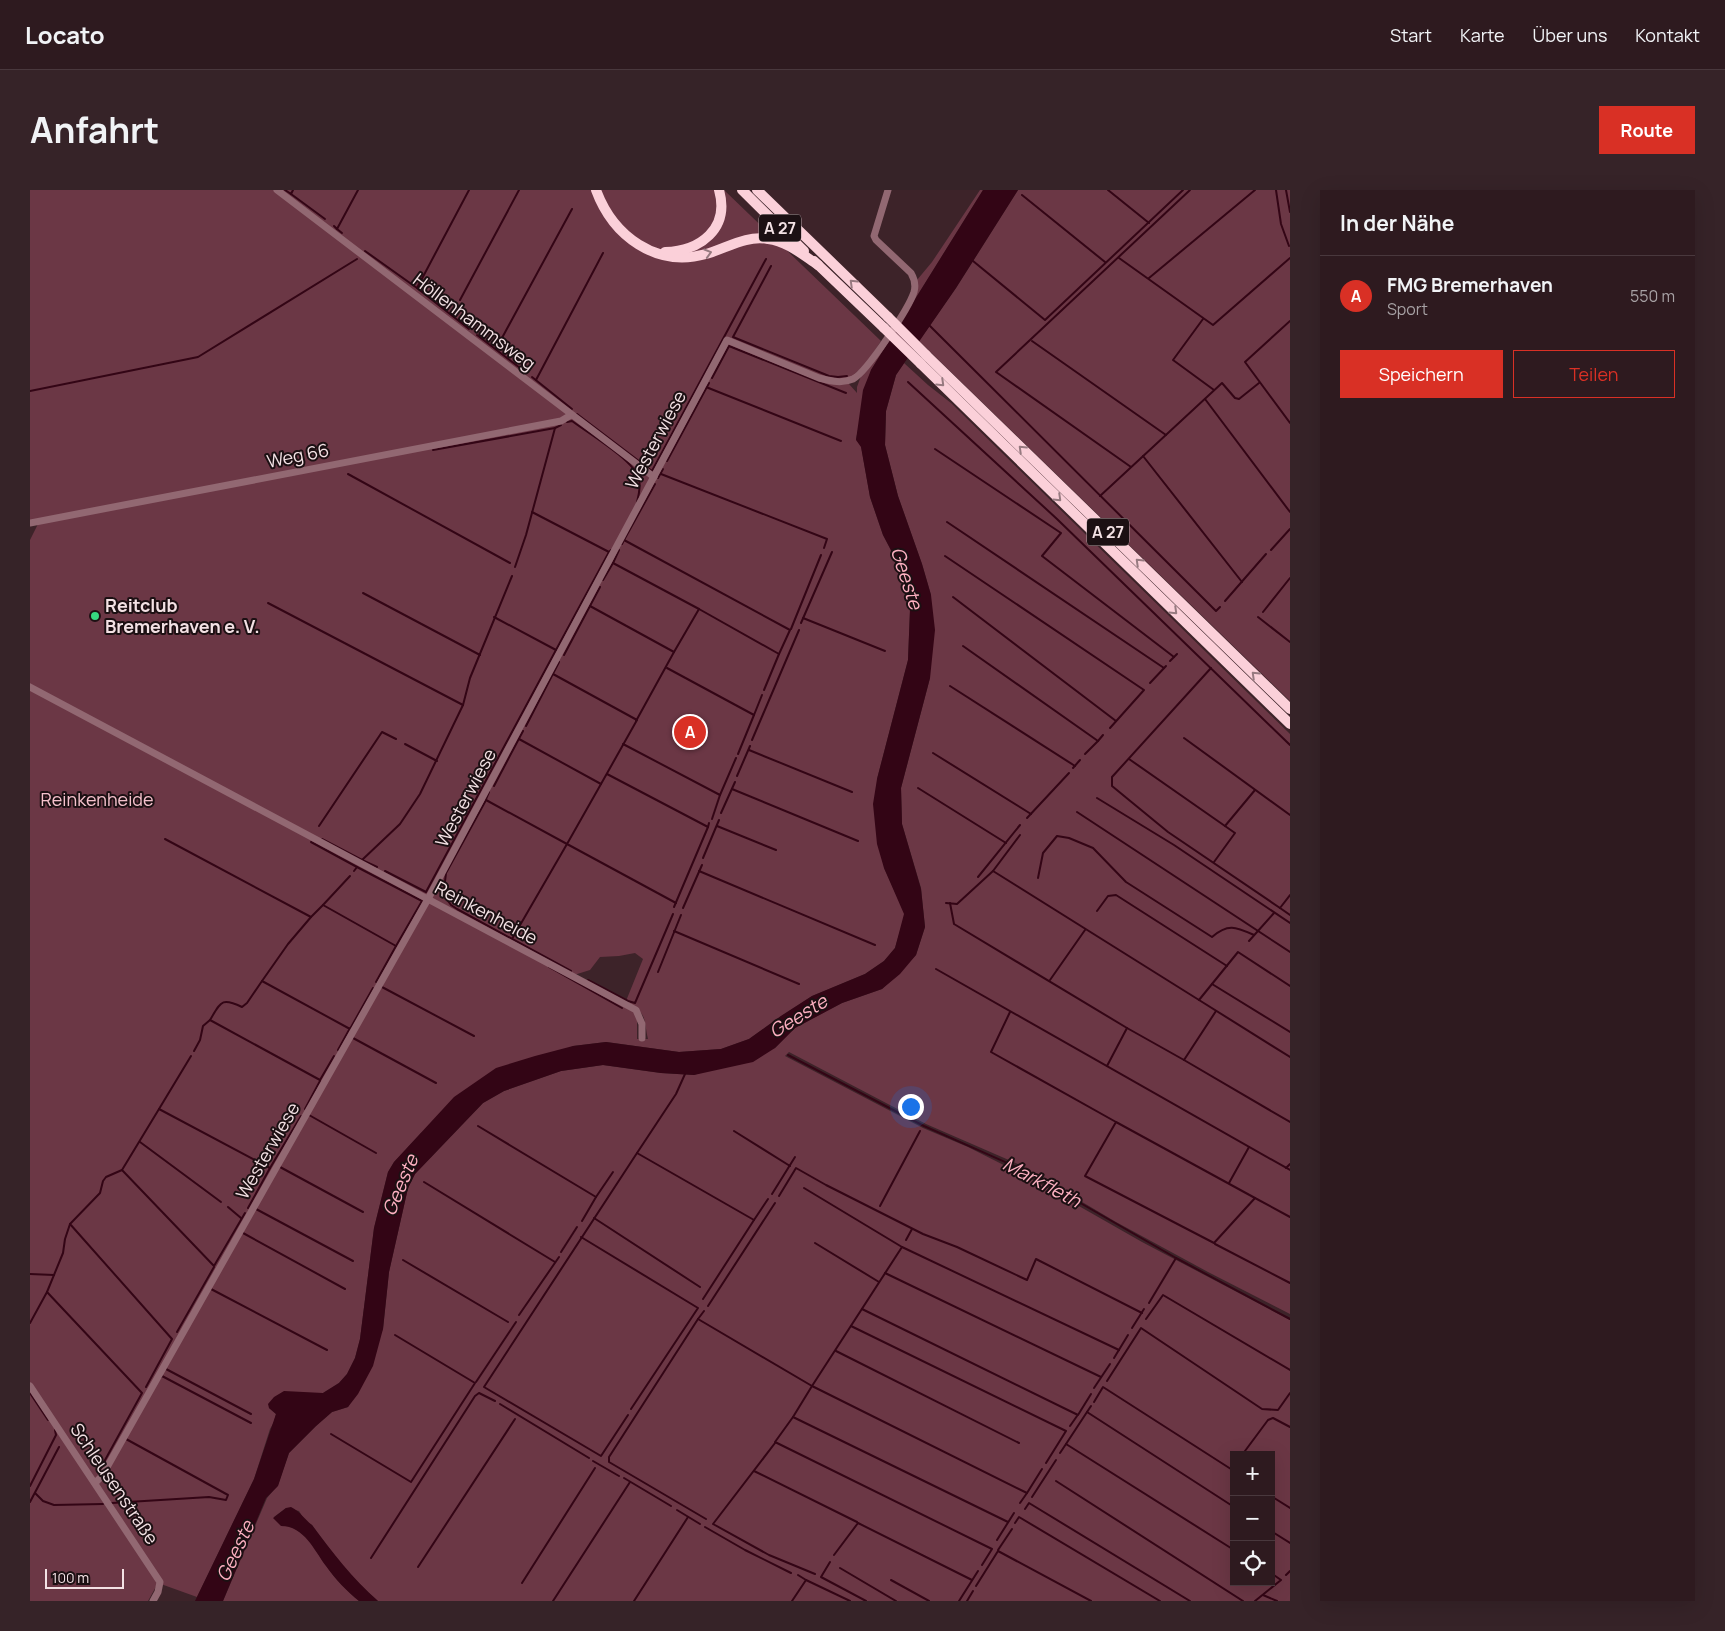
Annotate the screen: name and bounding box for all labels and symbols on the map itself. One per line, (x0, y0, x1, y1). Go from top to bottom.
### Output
road number: A 27 (759, 214, 801, 242)
one-way arrow (703, 248, 712, 258)
street label: Höllenhammsweg (409, 267, 541, 375)
one-way arrow (850, 280, 859, 289)
one-way arrow (935, 377, 944, 386)
street label: Westerwiese (619, 386, 691, 493)
street label: Weg 66 (265, 437, 331, 473)
one-way arrow (1019, 445, 1028, 454)
one-way arrow (1052, 492, 1061, 501)
road number: A 27 (1087, 518, 1129, 546)
water label: Geeste (885, 544, 930, 614)
one-way arrow (1135, 559, 1144, 568)
place label: Reitclub Bremerhaven e. V. (105, 593, 260, 638)
one-way arrow (1169, 605, 1178, 614)
marker: Reitclub Bremerhaven e. V. (89, 610, 101, 622)
one-way arrow (1252, 672, 1261, 681)
pin: A (674, 713, 706, 751)
street label: Westerwiese (429, 744, 501, 851)
park label: Reinkenheide (40, 787, 154, 811)
street label: Reinkenheide (431, 875, 542, 949)
water label: Geeste (764, 987, 834, 1044)
your location (898, 1094, 924, 1120)
street label: Westerwiese (230, 1098, 305, 1203)
water label: Geeste (376, 1149, 425, 1219)
water label: Markfleth (999, 1151, 1086, 1214)
street label: Schleusenstraße (65, 1418, 164, 1549)
water label: Geeste (210, 1515, 261, 1585)
scale bar (45, 1566, 124, 1589)

